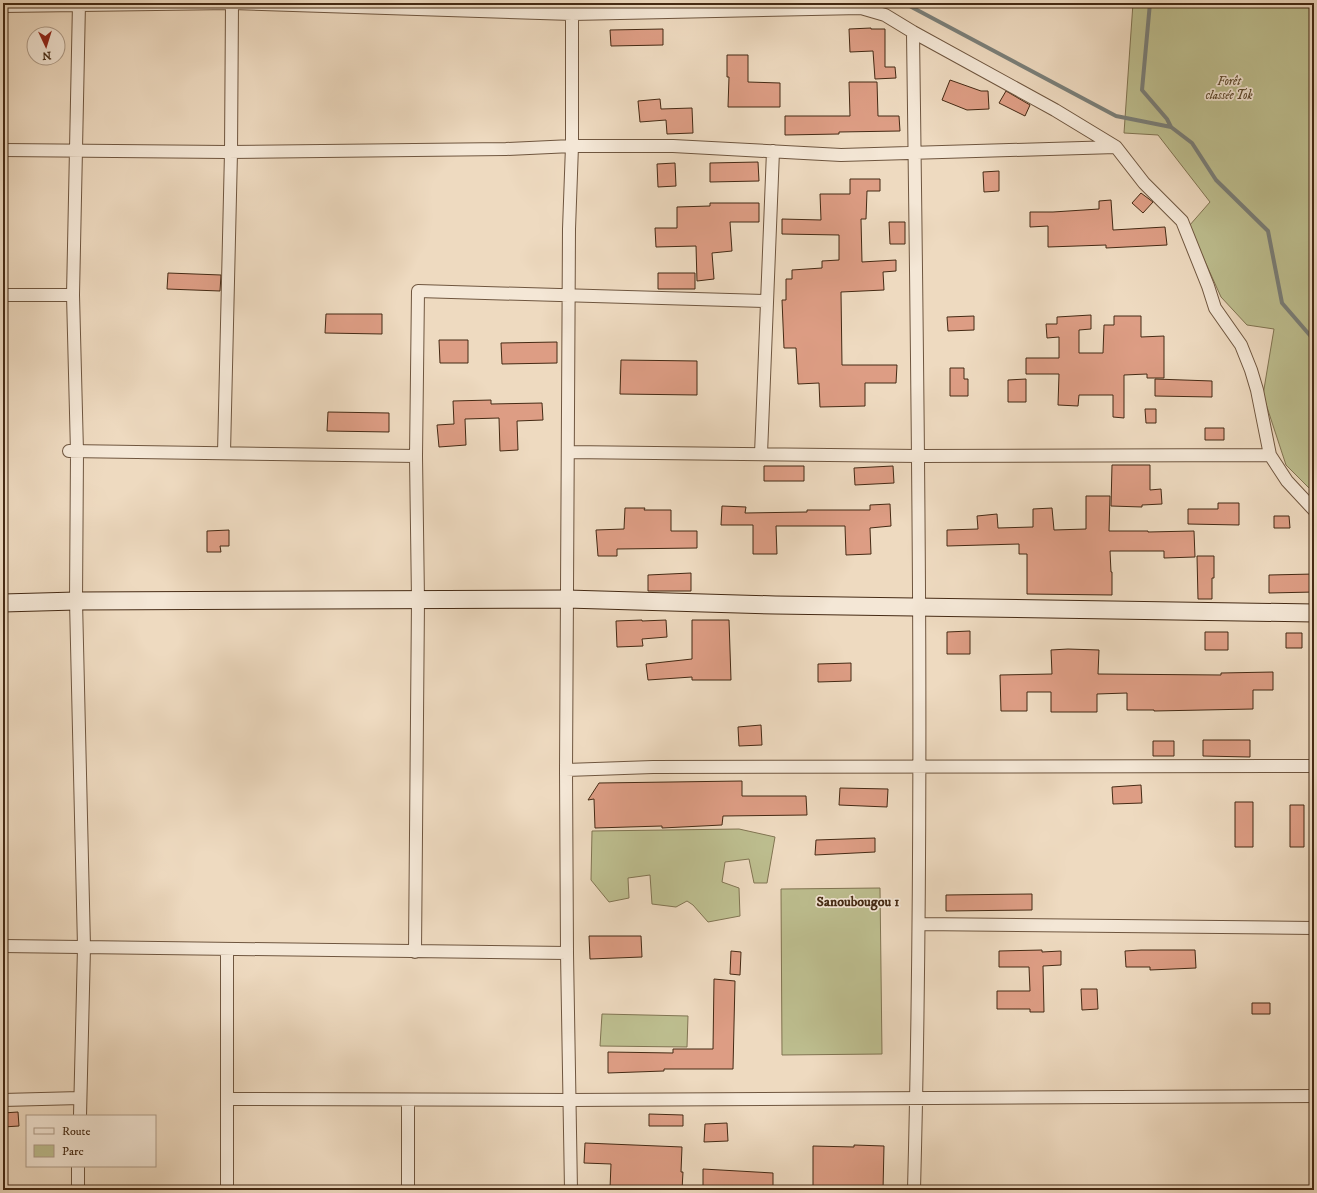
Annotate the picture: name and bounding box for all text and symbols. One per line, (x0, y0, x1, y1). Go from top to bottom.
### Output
north arrow (26, 26, 66, 66)
text: N (42, 48, 52, 62)
park label: Forêt classée Tok (1205, 74, 1253, 103)
district label: Sanoubougou 1 (817, 893, 899, 911)
legend (26, 1115, 156, 1167)
text: Route (62, 1124, 90, 1139)
text: Parc (62, 1144, 84, 1159)

